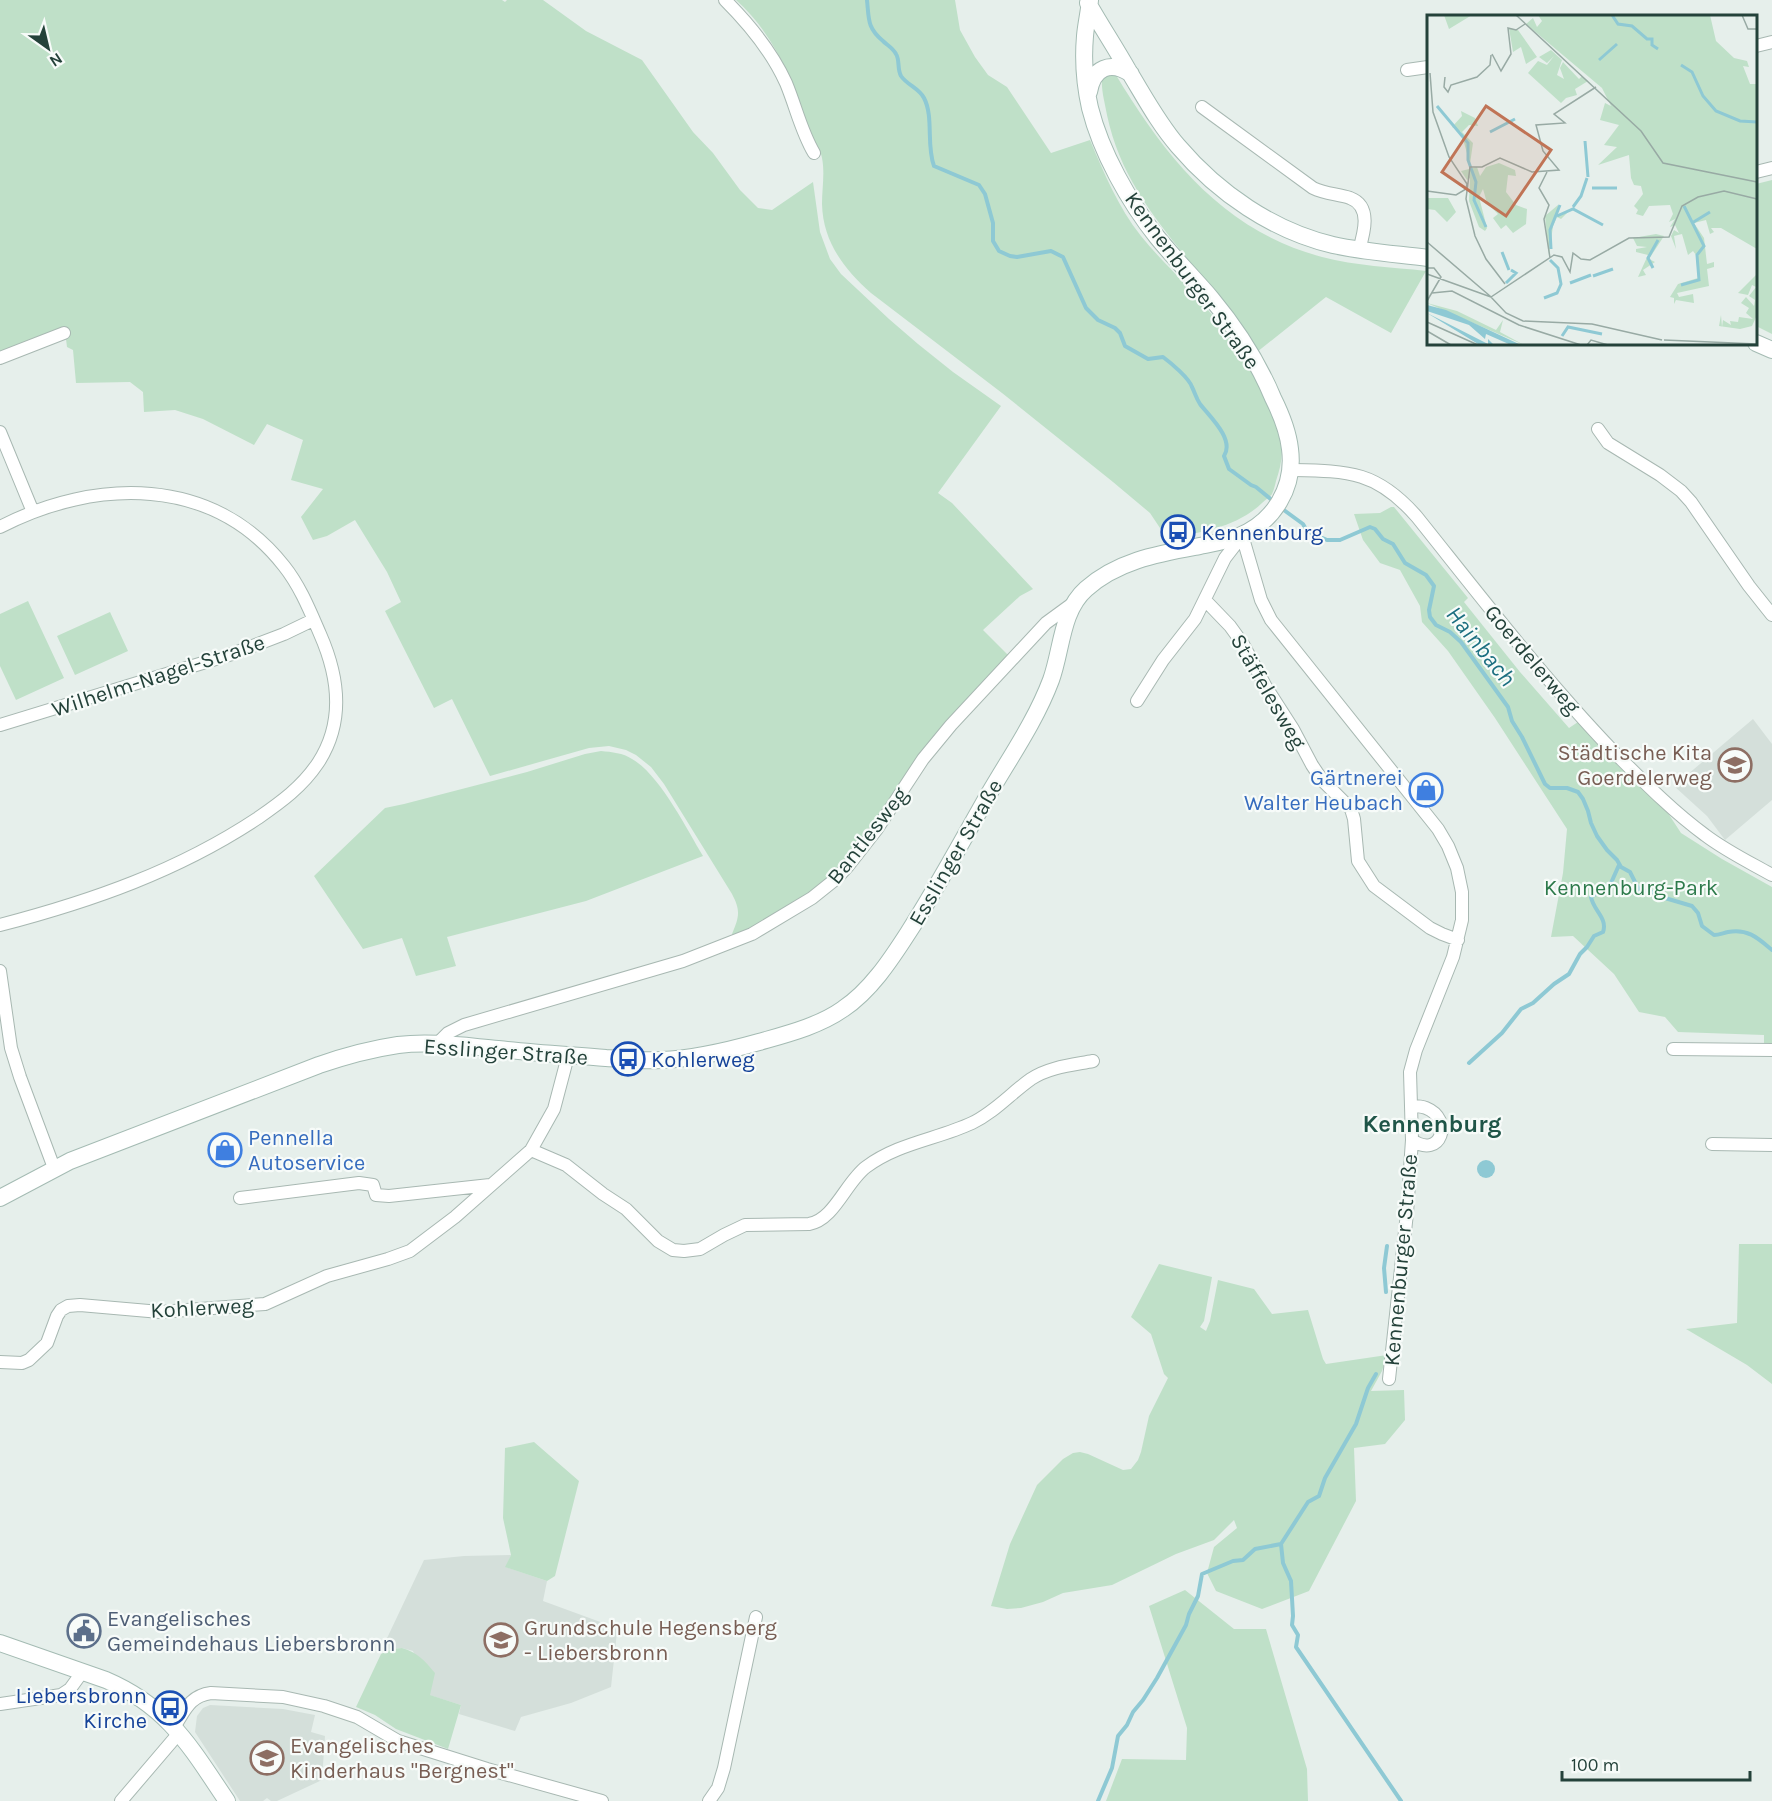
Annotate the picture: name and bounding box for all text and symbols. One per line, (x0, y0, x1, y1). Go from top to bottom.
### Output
inset map (1427, 15, 1757, 345)
north arrow (18, 18, 78, 78)
text: N (46, 49, 66, 71)
street label: Kennenburger Straße (1119, 187, 1265, 374)
bus stop icon: Kennenburg (1160, 514, 1196, 550)
place label: Kennenburg (1201, 520, 1324, 546)
water label: Hainbach (1440, 600, 1522, 692)
street label: Goerdelerweg (1479, 600, 1586, 720)
street label: Wilhelm-Nagel-Straße (48, 629, 268, 723)
street label: Stäffelesweg (1225, 629, 1312, 754)
place label: Städtische Kita Goerdelerweg (1557, 740, 1713, 791)
school or university icon: Städtische Kita Goerdelerweg (1717, 747, 1753, 783)
place label: Gärtnerei Walter Heubach (1244, 765, 1403, 816)
shop icon: Gärtnerei Walter Heubach (1408, 772, 1444, 808)
street label: Esslinger Straße (903, 775, 1008, 930)
street label: Bantlesweg (822, 781, 914, 889)
park label: Kennenburg-Park (1544, 875, 1718, 901)
street label: Esslinger Straße (423, 1033, 589, 1071)
bus stop icon: Kohlerweg (610, 1041, 646, 1077)
place label: Kohlerweg (651, 1047, 755, 1073)
district label: Kennenburg (1363, 1110, 1502, 1138)
place label: Pennella Autoservice (248, 1125, 365, 1176)
shop icon: Pennella Autoservice (207, 1132, 243, 1168)
street label: Kennenburger Straße (1379, 1153, 1423, 1367)
street label: Kohlerweg (150, 1292, 255, 1324)
place label: Evangelisches Gemeindehaus Liebersbronn (107, 1606, 396, 1657)
public building icon: Evangelisches Gemeindehaus Liebersbronn (66, 1613, 102, 1649)
place label: Grundschule Hegensberg - Liebersbronn (524, 1615, 777, 1666)
school or university icon: Grundschule Hegensberg - Liebersbronn (483, 1622, 519, 1658)
place label: Liebersbronn Kirche (15, 1683, 147, 1734)
bus stop icon: Liebersbronn Kirche (152, 1690, 188, 1726)
place label: Evangelisches Kinderhaus "Bergnest" (290, 1733, 514, 1784)
school or university icon: Evangelisches Kinderhaus "Bergnest" (249, 1740, 285, 1776)
scale bar (1562, 1744, 1750, 1782)
text: 100 m (1571, 1754, 1619, 1776)

